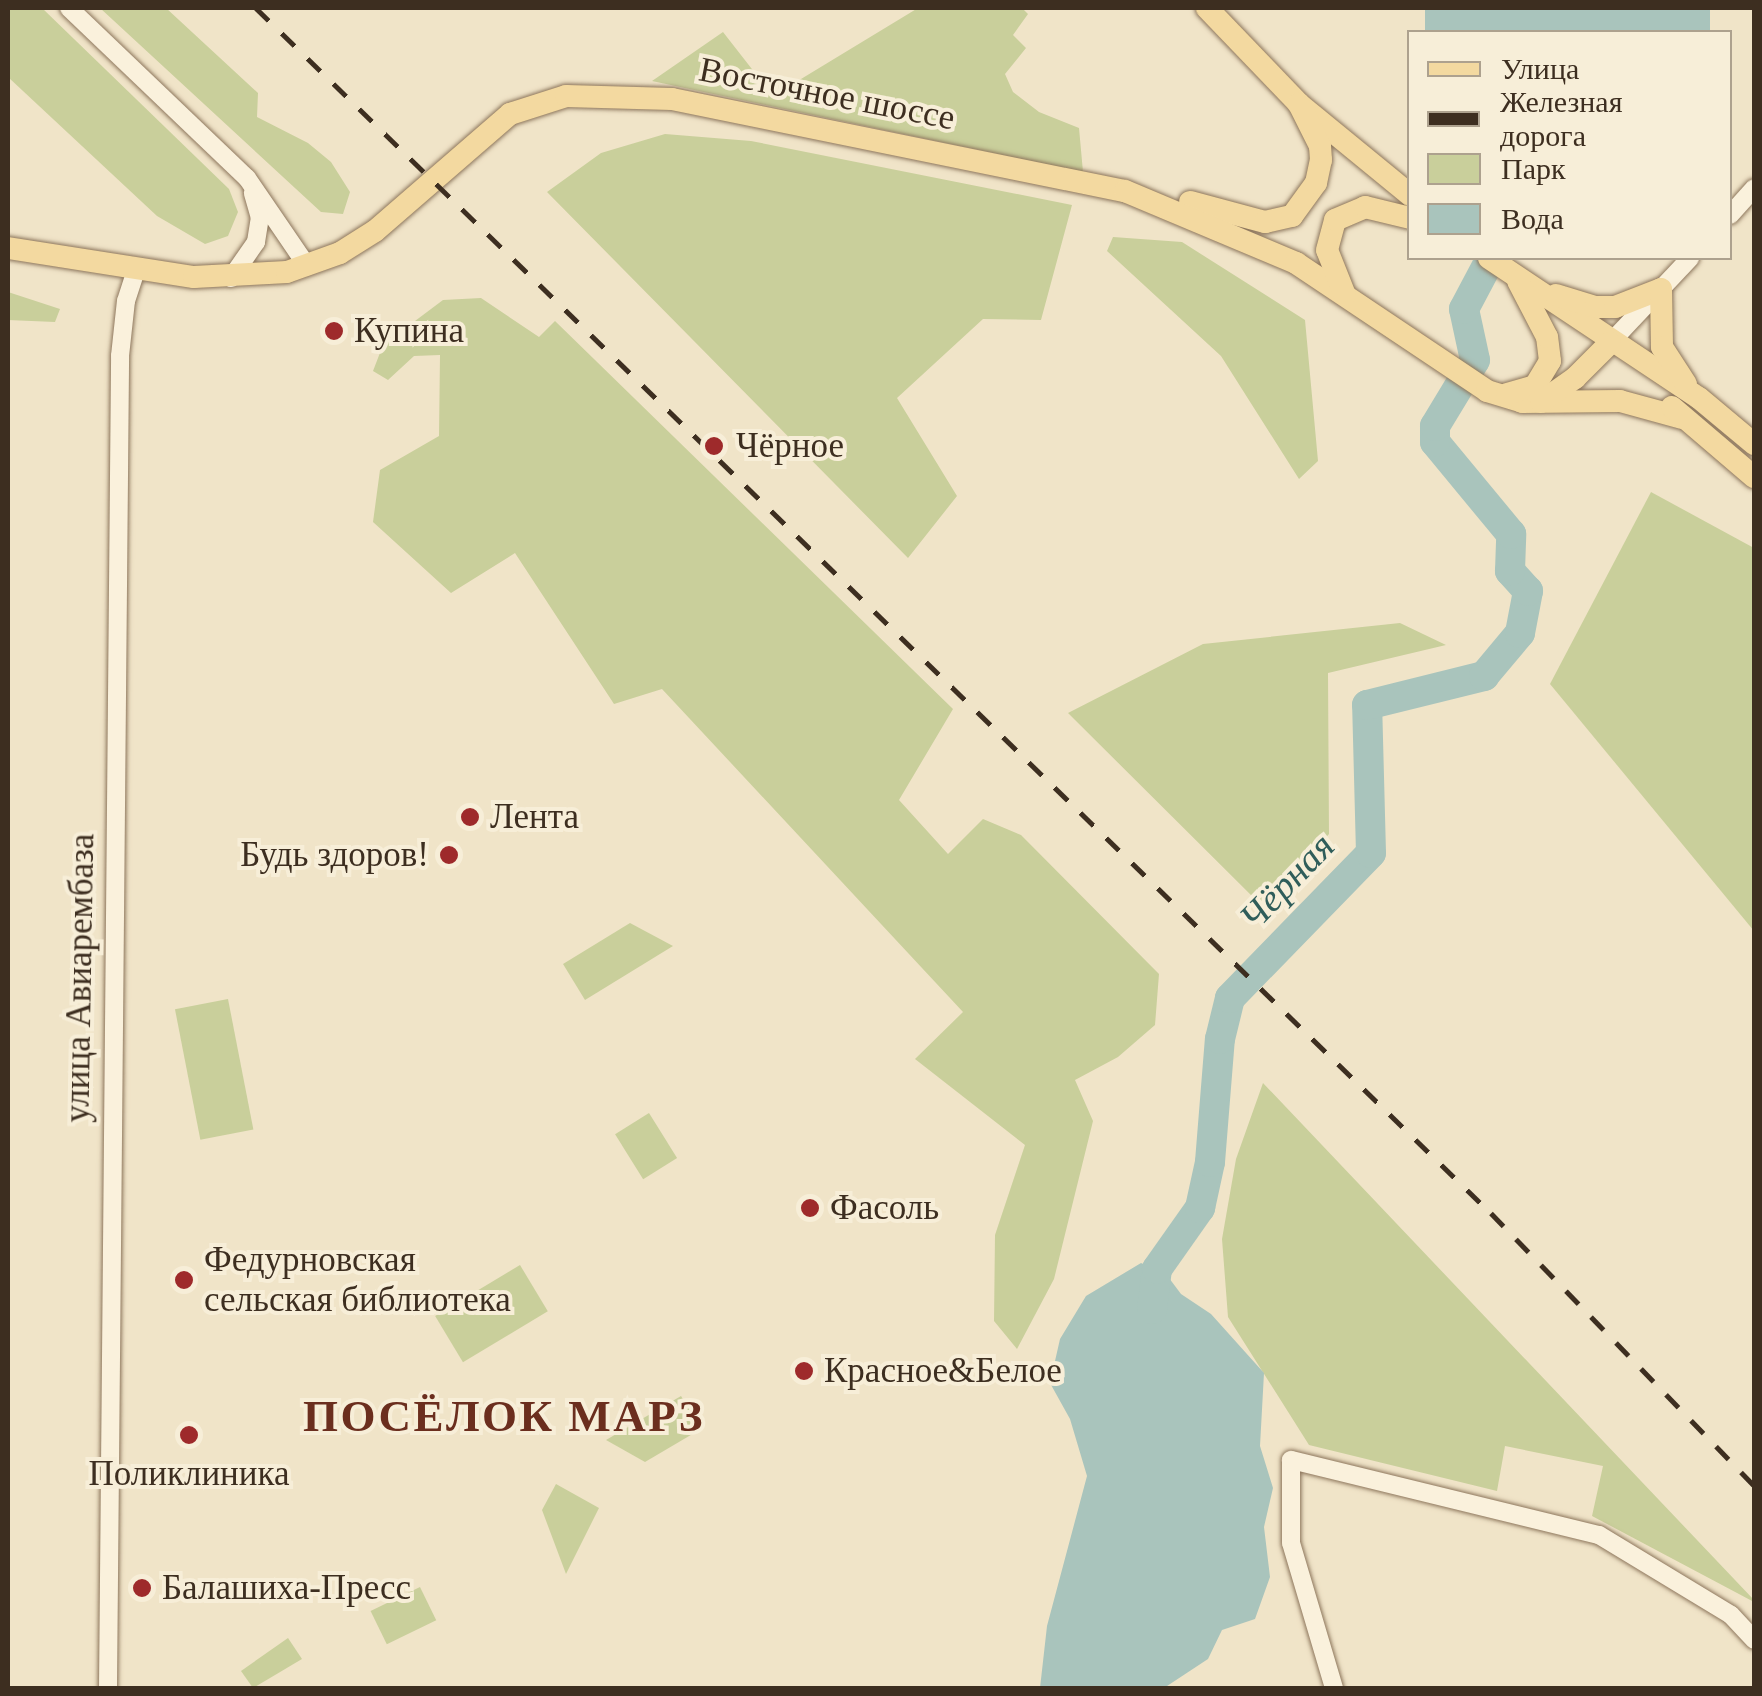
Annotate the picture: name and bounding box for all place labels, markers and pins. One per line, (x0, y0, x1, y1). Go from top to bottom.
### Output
place label: Купина (354, 310, 464, 352)
marker: Купина (323, 320, 345, 342)
place label: Чёрное (736, 425, 844, 467)
marker: Чёрное (701, 433, 727, 459)
place label: Лента (490, 796, 579, 838)
marker: Лента (459, 806, 481, 828)
place label: Будь здоров! (240, 834, 429, 876)
marker: Будь здоров! (438, 844, 460, 866)
place label: Фасоль (830, 1187, 939, 1229)
marker: Фасоль (799, 1197, 821, 1219)
place label: Федурновская сельская библиотека (204, 1239, 511, 1321)
marker: Федурновская сельская библиотека (173, 1269, 195, 1291)
place label: Красное&Белое (824, 1350, 1062, 1392)
marker: Красное&Белое (793, 1360, 815, 1382)
marker: Поликлиника (176, 1422, 202, 1448)
place label: Поликлиника (88, 1453, 290, 1495)
place label: Балашиха-Пресс (162, 1567, 411, 1609)
marker: Балашиха-Пресс (131, 1577, 153, 1599)

